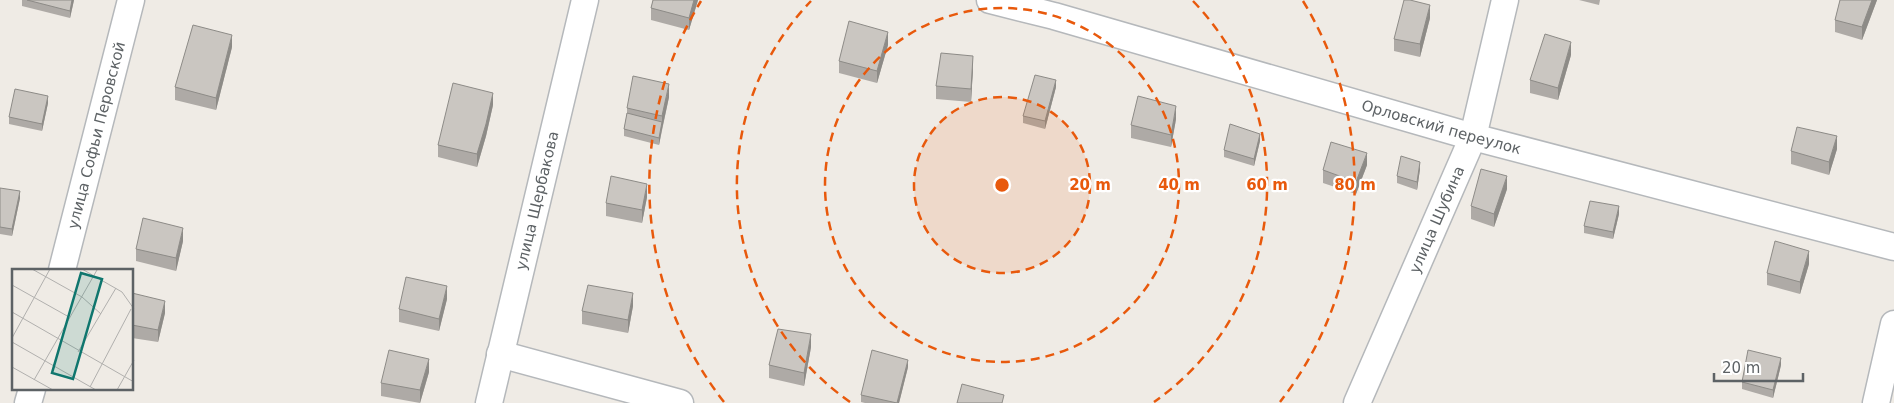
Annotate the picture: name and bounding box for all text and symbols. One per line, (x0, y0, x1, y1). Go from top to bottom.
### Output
street label: улица Софьи Перовской (64, 40, 129, 231)
street label: Орловский переулок (1359, 96, 1523, 158)
street label: улица Щербакова (512, 129, 562, 272)
street label: улица Шубина (1406, 163, 1468, 276)
centre of rings (993, 176, 1011, 194)
text: 20 m (1069, 176, 1111, 194)
text: 40 m (1158, 176, 1200, 194)
text: 60 m (1246, 176, 1288, 194)
text: 80 m (1334, 176, 1376, 194)
inset map (12, 269, 134, 390)
scale bar (1714, 350, 1803, 382)
text: 20 m (1722, 359, 1760, 377)

